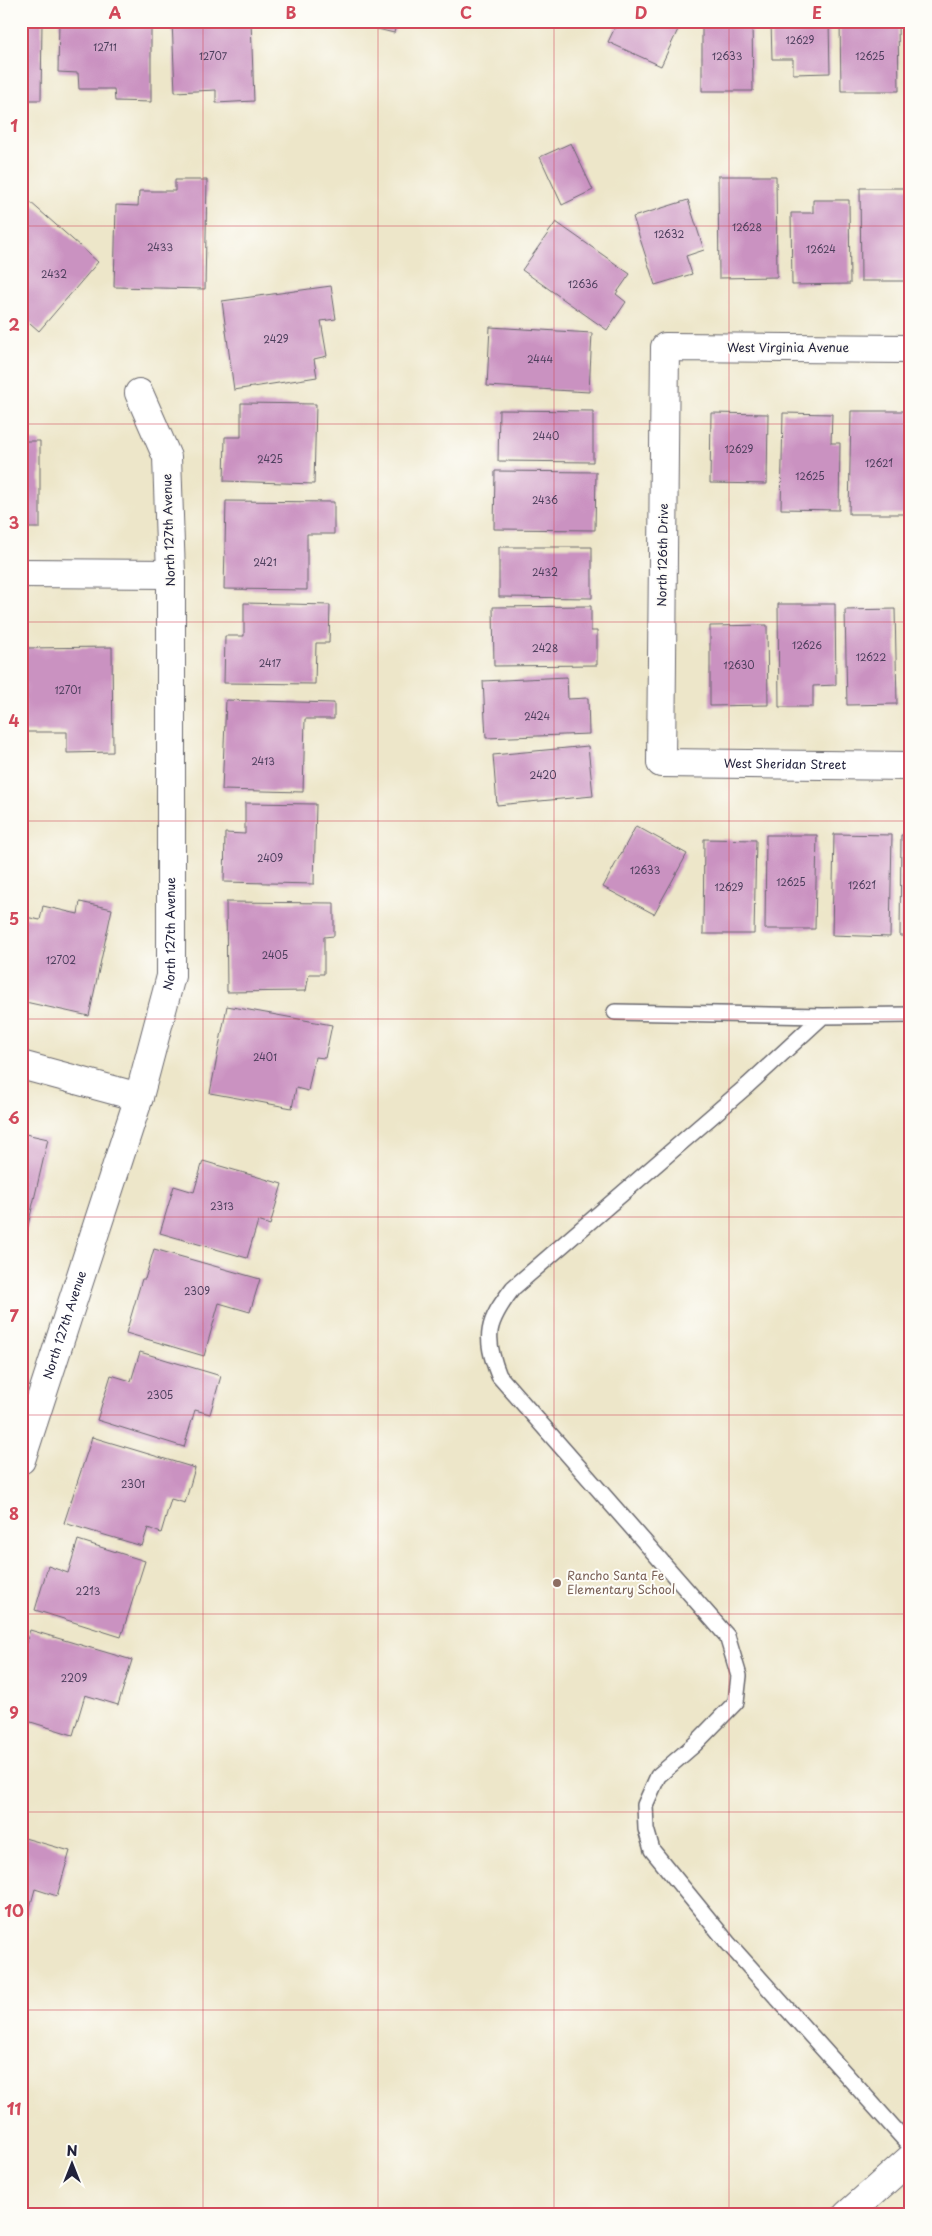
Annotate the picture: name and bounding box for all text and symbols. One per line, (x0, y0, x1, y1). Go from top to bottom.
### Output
text: A (109, 0, 122, 24)
text: B (286, 0, 297, 24)
text: C (460, 0, 472, 24)
text: D (635, 0, 647, 24)
text: E (812, 0, 822, 24)
house number: 12629 (786, 32, 815, 47)
house number: 12711 (93, 39, 117, 54)
house number: 12707 (199, 48, 227, 63)
house number: 12633 (712, 48, 743, 63)
house number: 12625 (855, 48, 885, 63)
text: 1 (10, 113, 18, 137)
house number: 12628 (732, 219, 762, 234)
house number: 12632 (654, 226, 684, 241)
house number: 2433 (147, 239, 173, 254)
house number: 12624 (806, 241, 836, 256)
house number: 2432 (41, 266, 67, 281)
house number: 12636 (568, 276, 598, 291)
text: 2 (8, 312, 20, 336)
house number: 2429 (263, 331, 289, 346)
street label: West Virginia Avenue (727, 338, 849, 356)
house number: 2444 (527, 351, 554, 366)
house number: 2440 (533, 428, 559, 443)
house number: 12629 (725, 441, 754, 456)
house number: 2425 (257, 451, 283, 466)
house number: 12621 (865, 455, 893, 470)
house number: 12625 (795, 468, 825, 483)
street label: North 127th Avenue (157, 473, 179, 587)
house number: 2436 (532, 492, 558, 507)
street label: North 126th Drive (652, 503, 672, 607)
text: 3 (9, 510, 19, 534)
house number: 2421 (253, 554, 277, 569)
house number: 2432 (532, 564, 558, 579)
house number: 12626 (792, 637, 822, 652)
house number: 2428 (532, 640, 558, 655)
house number: 12622 (856, 649, 886, 664)
house number: 2417 (259, 655, 282, 670)
house number: 12630 (723, 657, 755, 672)
house number: 12701 (55, 682, 82, 697)
text: 4 (9, 708, 20, 732)
house number: 2424 (524, 708, 550, 723)
house number: 2413 (251, 753, 275, 768)
street label: West Sheridan Street (724, 754, 846, 773)
house number: 2420 (529, 767, 557, 782)
house number: 2409 (257, 850, 283, 865)
house number: 12633 (630, 862, 661, 877)
house number: 12625 (776, 874, 806, 889)
street label: North 127th Avenue (158, 877, 179, 992)
house number: 12621 (848, 877, 876, 892)
house number: 12629 (715, 879, 744, 894)
text: 5 (9, 906, 19, 930)
house number: 2405 (262, 947, 288, 962)
house number: 12702 (46, 952, 76, 967)
house number: 2401 (253, 1049, 277, 1064)
text: 6 (8, 1105, 20, 1129)
house number: 2313 (210, 1198, 234, 1213)
street label: North 127th Avenue (38, 1268, 90, 1381)
house number: 2309 (184, 1283, 210, 1298)
text: 7 (9, 1303, 19, 1327)
house number: 2305 (147, 1387, 173, 1402)
house number: 2301 (121, 1476, 145, 1491)
text: 8 (9, 1501, 19, 1525)
place label: Rancho Santa Fe Elementary School (567, 1566, 675, 1598)
marker: Rancho Santa Fe Elementary School (551, 1577, 563, 1589)
house number: 2213 (76, 1583, 101, 1598)
house number: 2209 (61, 1670, 87, 1685)
text: 9 (9, 1700, 19, 1724)
text: 10 (4, 1898, 24, 1922)
text: 11 (7, 2096, 21, 2120)
north arrow (48, 2138, 98, 2188)
text: N (66, 2140, 78, 2161)

